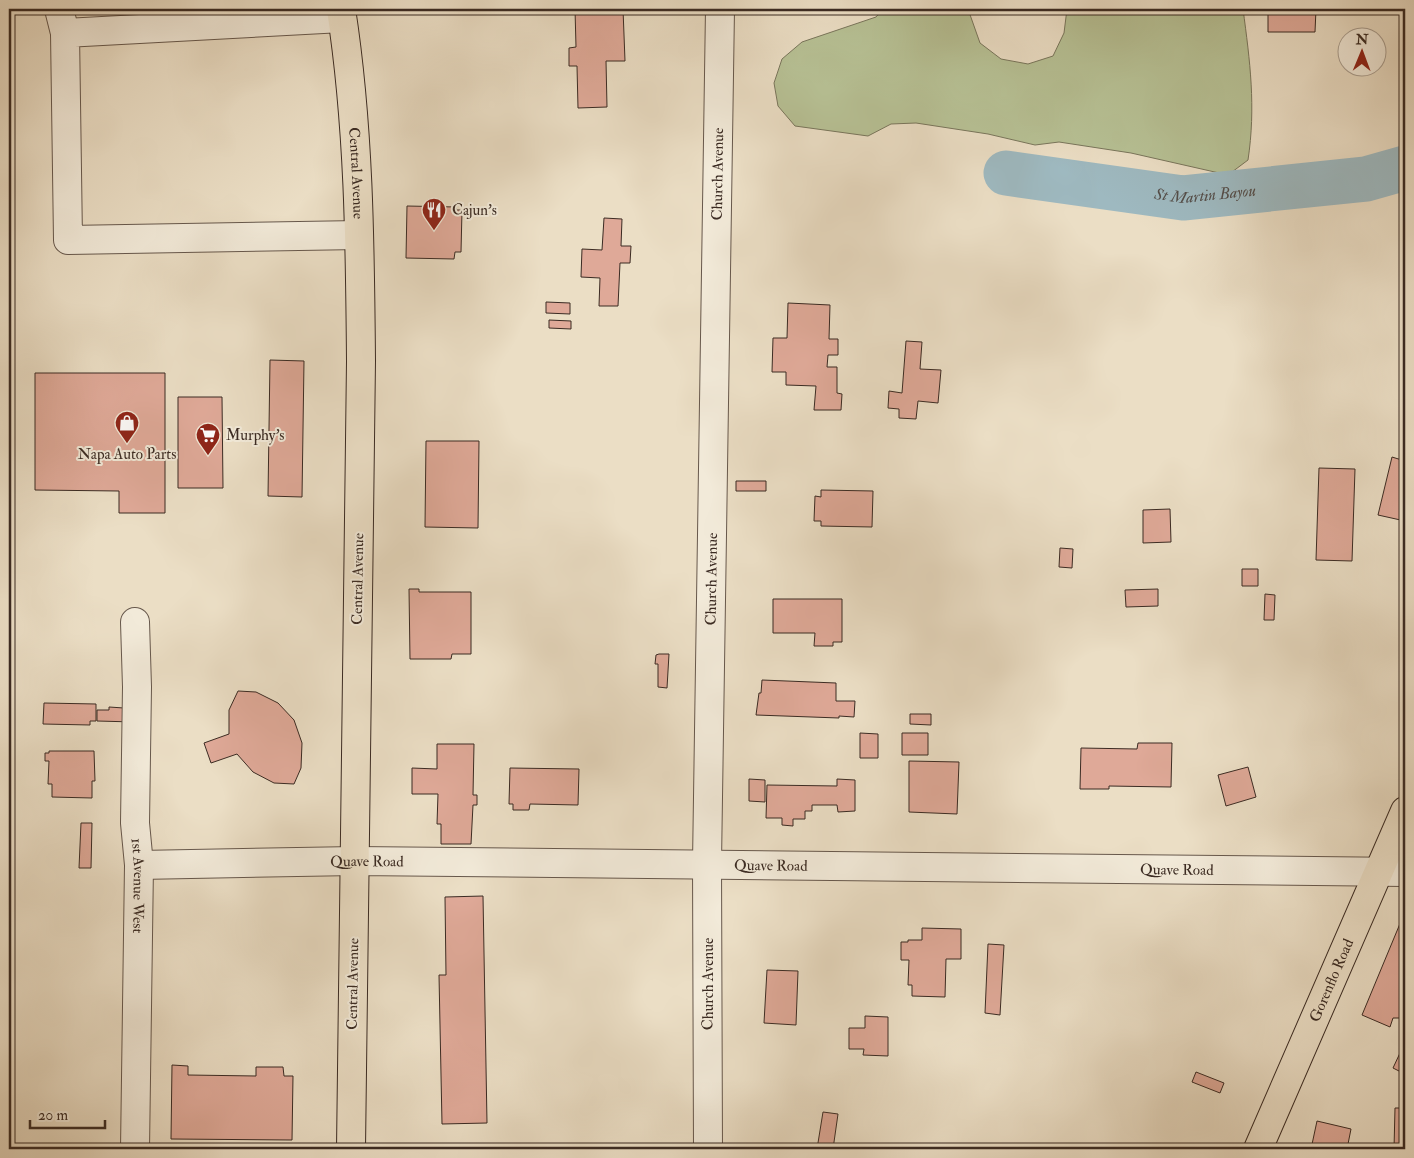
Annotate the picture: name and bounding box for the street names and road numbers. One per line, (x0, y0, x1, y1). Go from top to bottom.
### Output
street label: Central Avenue (345, 127, 368, 219)
street label: Church Avenue (707, 128, 728, 221)
street label: Central Avenue (348, 533, 368, 625)
street label: Church Avenue (701, 533, 722, 626)
street label: 1st Avenue West (127, 837, 149, 934)
street label: Quave Road (330, 851, 404, 871)
street label: Quave Road (734, 855, 808, 875)
street label: Quave Road (1140, 860, 1214, 880)
street label: Gorenflo Road (1305, 935, 1358, 1025)
street label: Central Avenue (343, 938, 363, 1030)
street label: Church Avenue (699, 938, 718, 1030)

